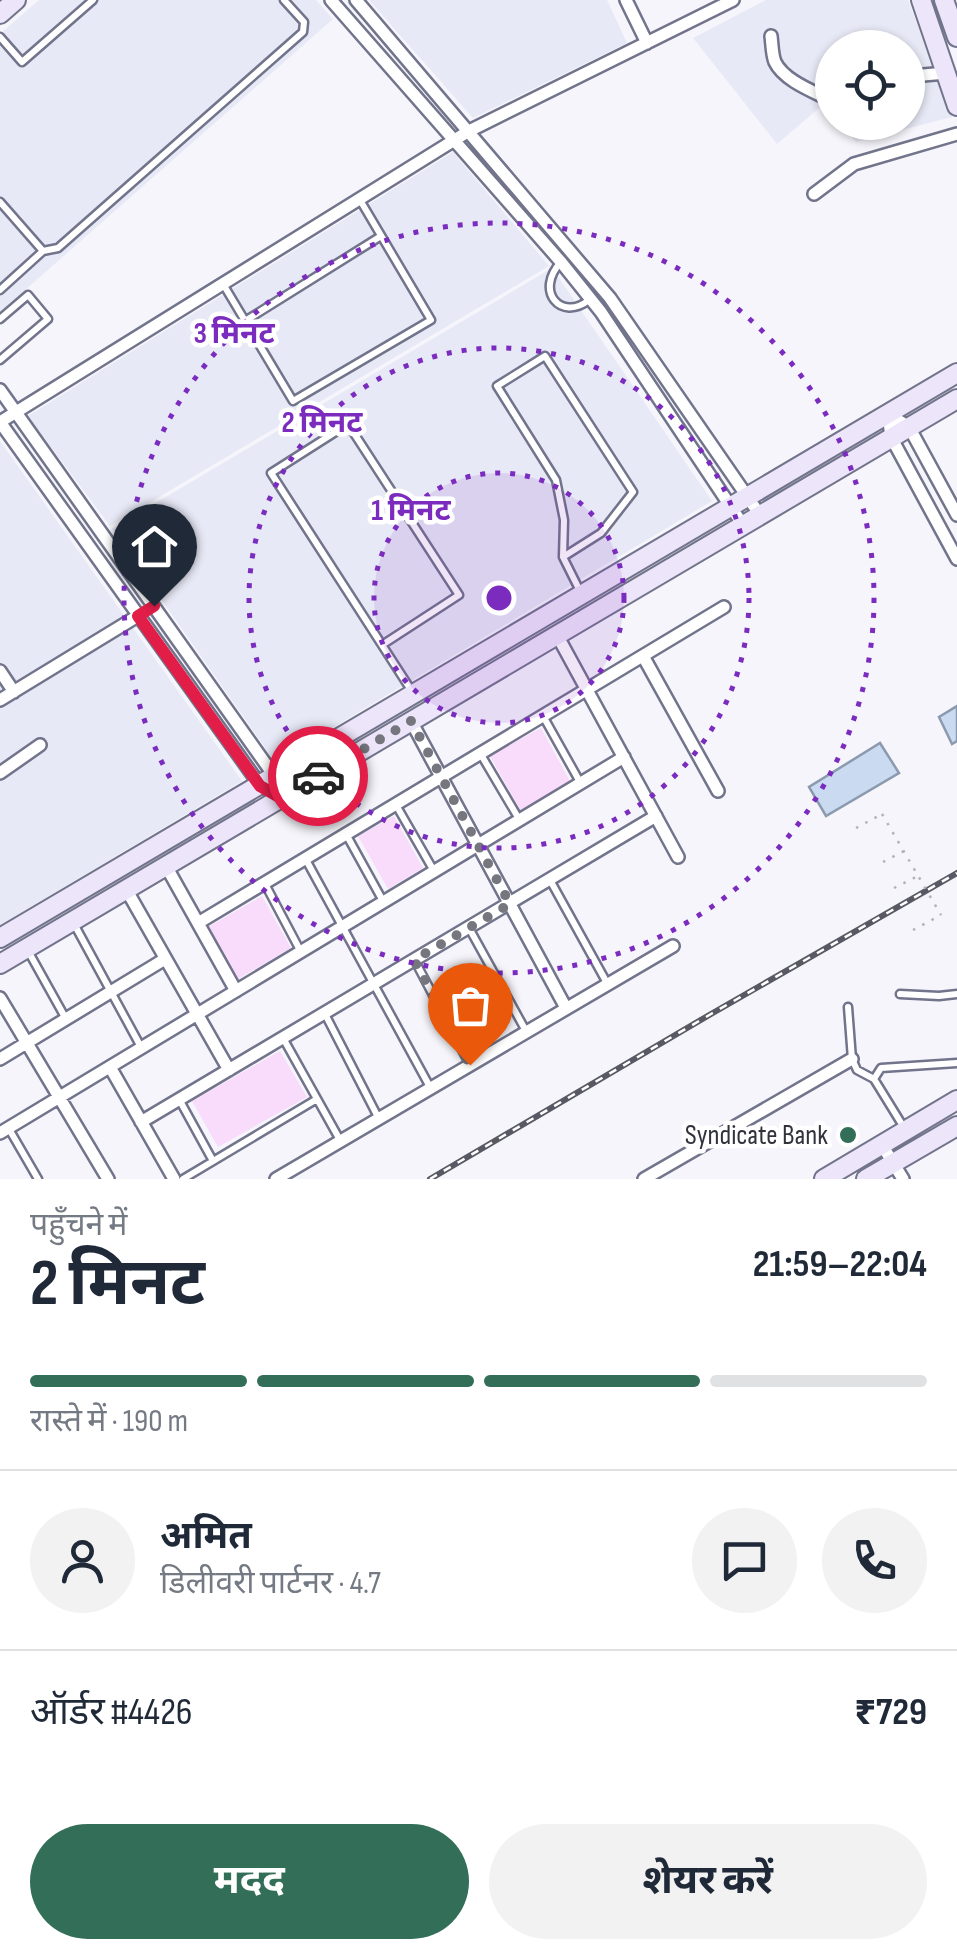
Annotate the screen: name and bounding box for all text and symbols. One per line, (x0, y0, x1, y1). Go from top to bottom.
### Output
map controls (815, 30, 925, 140)
button: locate (815, 30, 925, 140)
text: 3 मिनट (193, 316, 275, 352)
text: 2 मिनट (282, 405, 363, 441)
text: 1 मिनट (371, 493, 452, 529)
pin (112, 504, 197, 607)
icon: home (127, 519, 182, 574)
centre of rings (481, 580, 517, 616)
courier (268, 726, 368, 826)
icon: car (291, 749, 346, 804)
pin (428, 963, 513, 1066)
icon: bag (443, 978, 498, 1033)
place label: Syndicate Bank (685, 1119, 828, 1152)
marker: Syndicate Bank (837, 1124, 859, 1146)
text: पहुँचने में (30, 1206, 127, 1245)
text: 21:59–22:04 (753, 1242, 927, 1287)
text: 2 मिनट (30, 1246, 205, 1324)
text: रास्ते में · 190 m (30, 1402, 188, 1441)
button: person (30, 1508, 135, 1613)
button: chat (692, 1508, 797, 1613)
button: phone (822, 1508, 927, 1613)
text: अमित (160, 1514, 252, 1559)
text: डिलीवरी पार्टनर · 4.7 (160, 1564, 381, 1603)
text: ऑर्डर #4426 (30, 1690, 193, 1735)
text: ₹729 (854, 1690, 927, 1735)
button: मदद (30, 1824, 469, 1939)
button: शेयर करें (489, 1824, 927, 1939)

